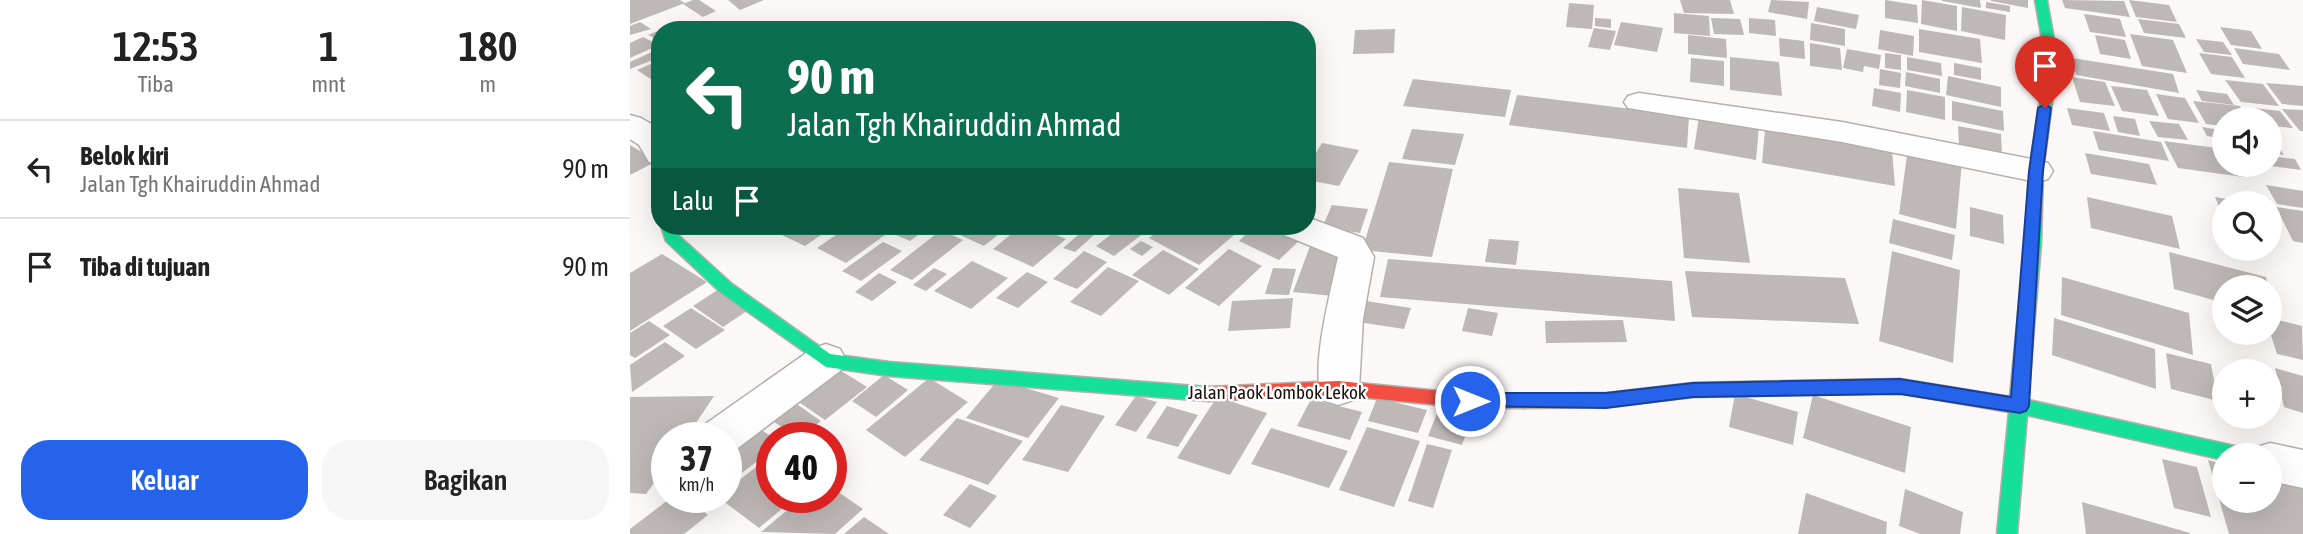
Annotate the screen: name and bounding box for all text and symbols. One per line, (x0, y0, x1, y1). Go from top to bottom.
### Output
text: 12:53 (112, 22, 199, 70)
text: 1 (319, 22, 338, 70)
text: 180 (458, 22, 517, 70)
pin (2015, 36, 2075, 108)
icon: arrive (2026, 47, 2064, 85)
text: 90 m (787, 48, 875, 104)
icon: left (672, 49, 763, 140)
text: Tiba (137, 71, 174, 97)
text: mnt (311, 71, 346, 97)
text: m (480, 71, 496, 97)
text: Jalan Tgh Khairuddin Ahmad (787, 106, 1121, 143)
map controls (2212, 107, 2282, 513)
button: sound (2212, 107, 2282, 177)
text: Belok kiri (80, 141, 169, 171)
icon: left (21, 150, 59, 188)
text: 90 m (562, 154, 609, 184)
text: Jalan Tgh Khairuddin Ahmad (80, 171, 320, 197)
icon: arrive (728, 182, 766, 220)
text: Lalu (672, 186, 714, 216)
button: search (2212, 191, 2282, 261)
icon: arrive (21, 248, 59, 286)
text: Tiba di tujuan (80, 252, 210, 282)
text: 90 m (562, 252, 609, 282)
button: layers (2212, 275, 2282, 345)
button: + (2212, 359, 2282, 429)
position arrow (1433, 364, 1507, 438)
street label: Jalan Paok Lombok Lekok (1188, 381, 1367, 403)
speed limit sign: 40 (756, 422, 847, 513)
text: 37 (680, 438, 713, 478)
button: Keluar (21, 440, 308, 520)
button: Bagikan (322, 440, 609, 520)
button: − (2212, 443, 2282, 513)
text: km/h (679, 474, 714, 495)

